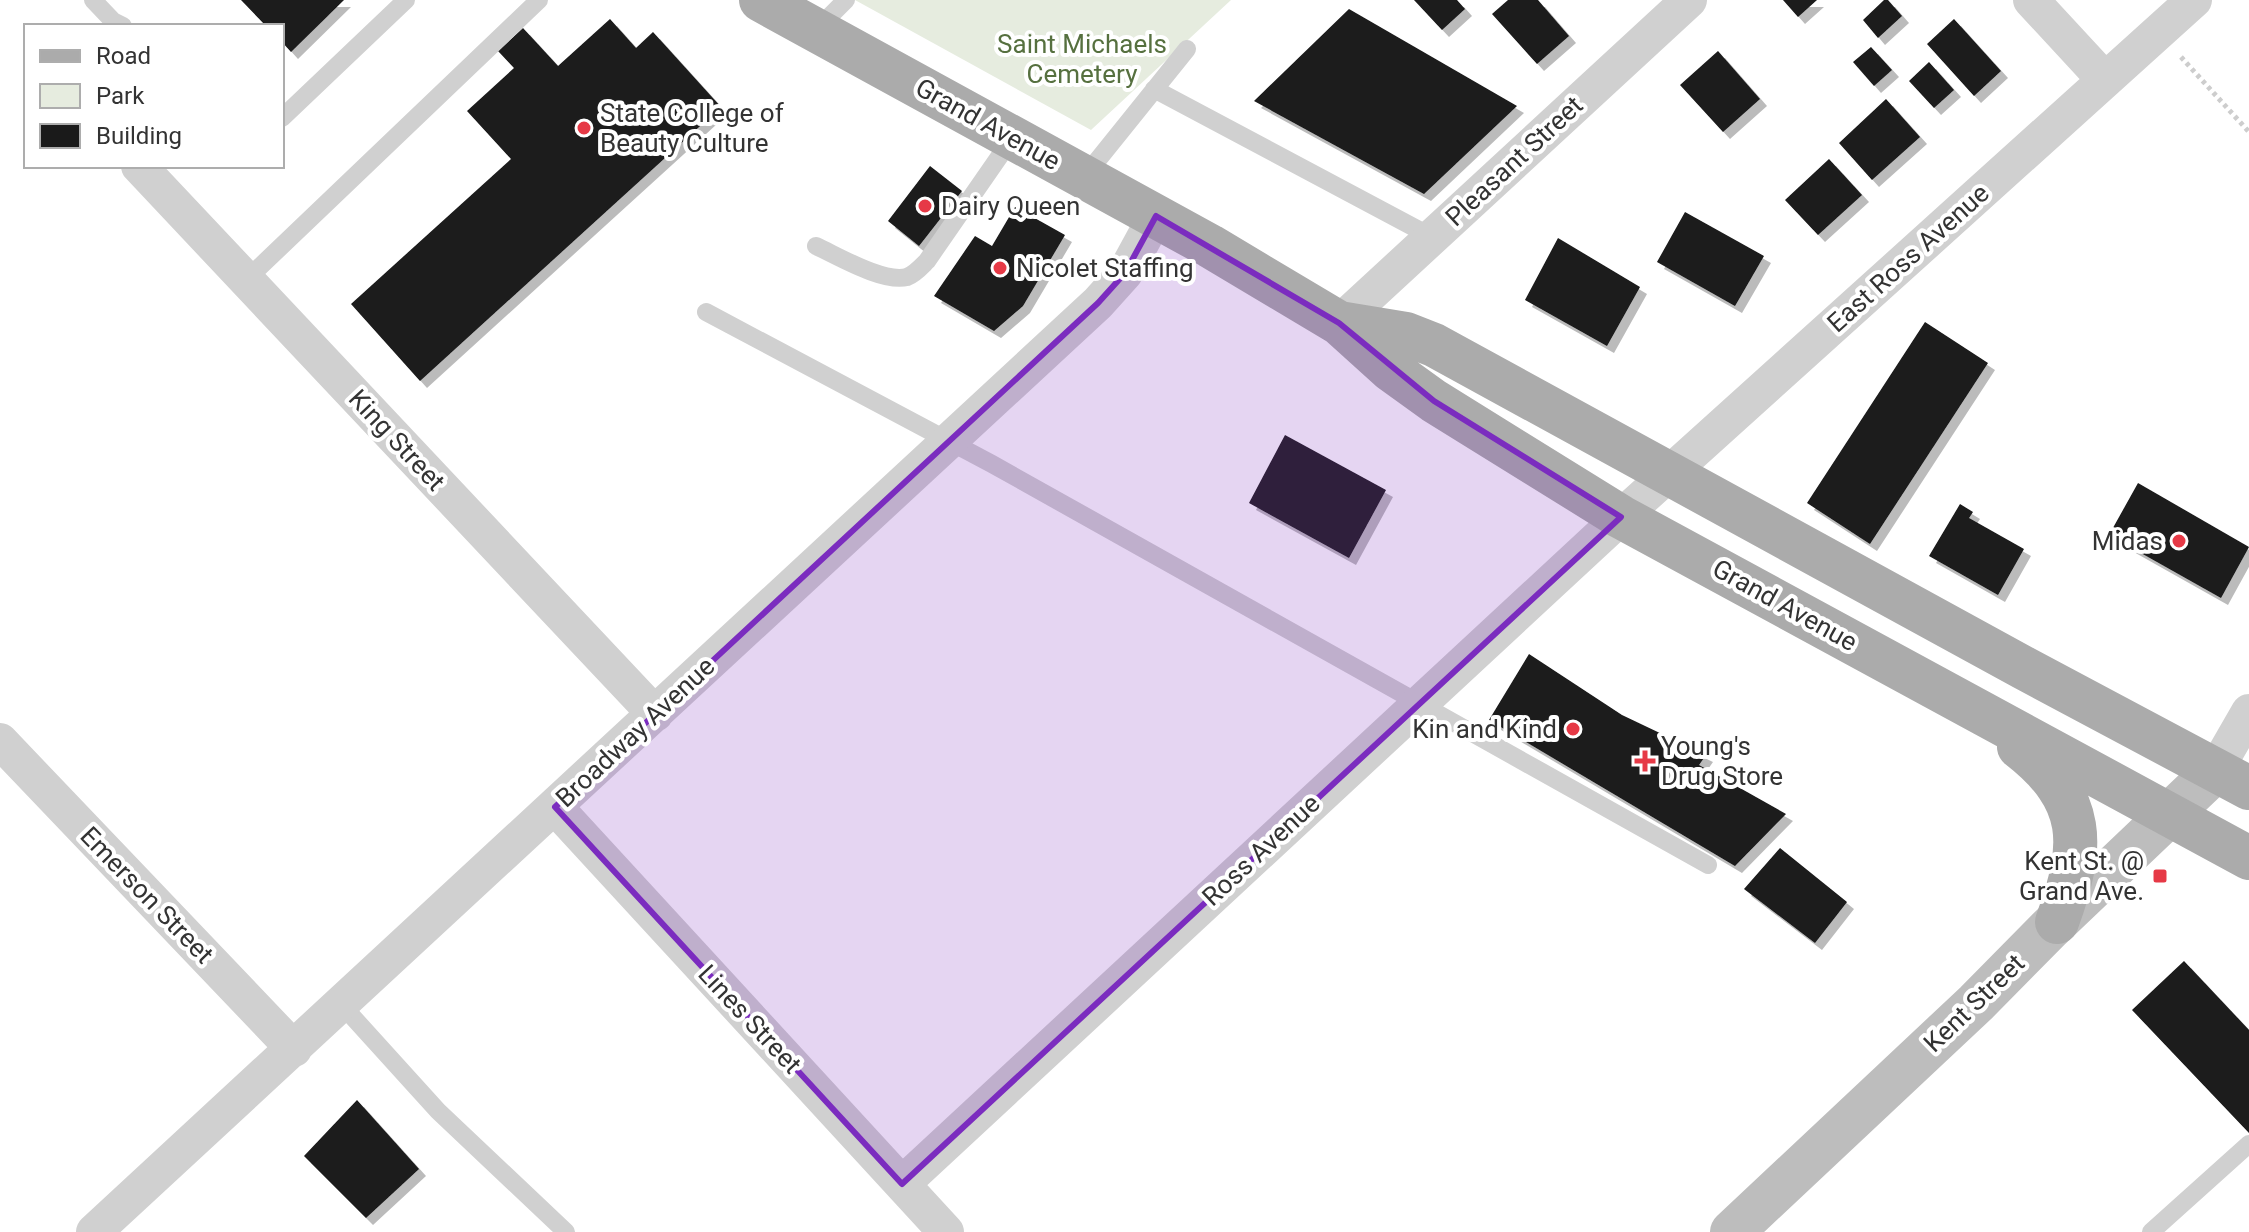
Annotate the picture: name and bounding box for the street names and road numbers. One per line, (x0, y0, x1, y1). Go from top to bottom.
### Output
street label: Grand Avenue (910, 72, 1066, 176)
street label: Pleasant Street (1439, 90, 1589, 232)
street label: East Ross Avenue (1821, 178, 1995, 338)
street label: King Street (343, 383, 451, 497)
street label: Grand Avenue (1707, 553, 1863, 657)
street label: Broadway Avenue (550, 651, 720, 813)
street label: Ross Avenue (1196, 788, 1326, 912)
street label: Emerson Street (74, 821, 220, 969)
street label: Kent Street (1918, 948, 2030, 1058)
street label: Lines Street (692, 959, 808, 1079)

